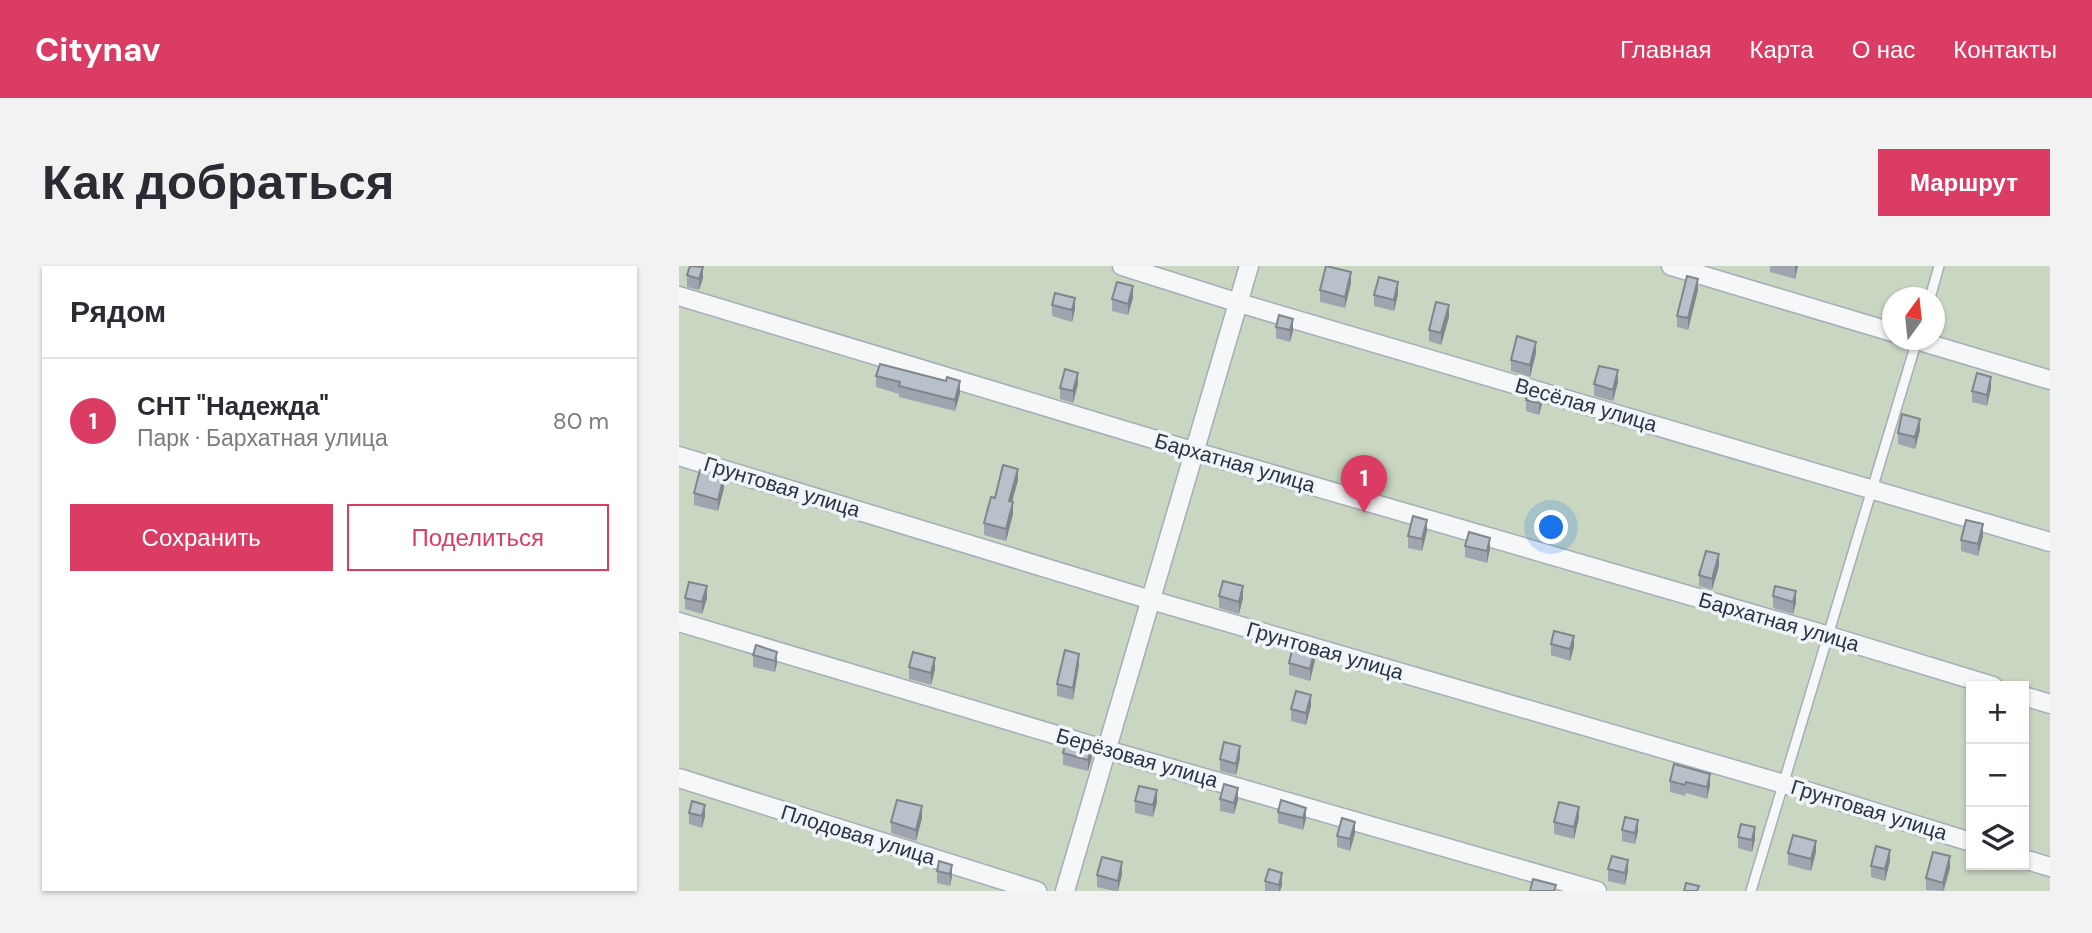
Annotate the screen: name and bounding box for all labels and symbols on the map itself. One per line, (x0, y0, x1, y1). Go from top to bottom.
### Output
north arrow (1882, 287, 1945, 350)
street label: Весёлая улица (1512, 371, 1661, 439)
street label: Бархатная улица (1151, 427, 1319, 499)
street label: Грунтовая улица (700, 450, 864, 524)
pin: 1 (1341, 455, 1387, 513)
your location (1534, 510, 1568, 544)
street label: Бархатная улица (1695, 586, 1863, 658)
street label: Грунтовая улица (1243, 615, 1407, 687)
street label: Берёзовая улица (1053, 722, 1222, 795)
street label: Грунтовая улица (1787, 773, 1951, 847)
street label: Плодовая улица (777, 798, 939, 872)

